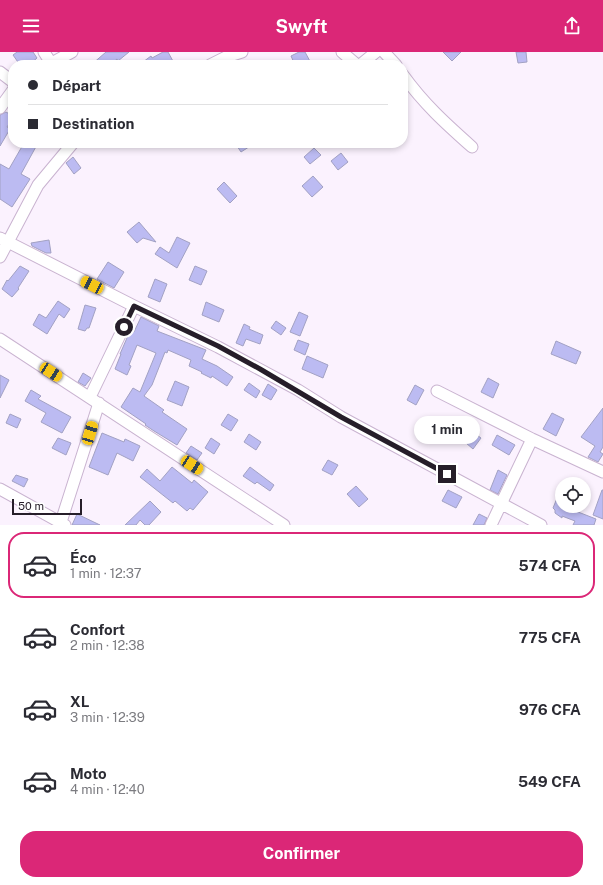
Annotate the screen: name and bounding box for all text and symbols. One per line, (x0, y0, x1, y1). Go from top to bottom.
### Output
icon: menu (20, 15, 42, 37)
icon: share (561, 15, 583, 37)
text: Swyft (276, 16, 327, 37)
text: Départ (52, 77, 101, 94)
text: Destination (52, 115, 134, 132)
car (79, 274, 105, 296)
route start (115, 318, 133, 336)
car (38, 360, 64, 384)
callout: 1 min (414, 416, 480, 444)
car (81, 420, 99, 446)
text: 1 min (431, 422, 463, 437)
car (179, 453, 205, 477)
route end (438, 465, 456, 483)
map controls (555, 477, 591, 513)
button: locate (555, 477, 591, 513)
scale bar (12, 497, 82, 516)
text: 50 m (18, 500, 44, 512)
icon: car (22, 547, 58, 583)
text: Éco (70, 549, 96, 566)
text: 574 CFA (519, 557, 581, 574)
text: 1 min · 12:37 (70, 566, 141, 581)
icon: car (22, 619, 58, 655)
text: Confort (70, 621, 125, 638)
text: 775 CFA (519, 629, 581, 646)
text: 2 min · 12:38 (70, 638, 145, 653)
icon: car (22, 691, 58, 727)
text: XL (70, 693, 89, 710)
text: 976 CFA (519, 701, 581, 718)
text: 3 min · 12:39 (70, 710, 145, 725)
icon: car (22, 763, 58, 799)
text: Moto (70, 765, 107, 782)
text: 549 CFA (518, 773, 581, 790)
text: 4 min · 12:40 (70, 782, 145, 797)
button: Confirmer (20, 831, 583, 877)

